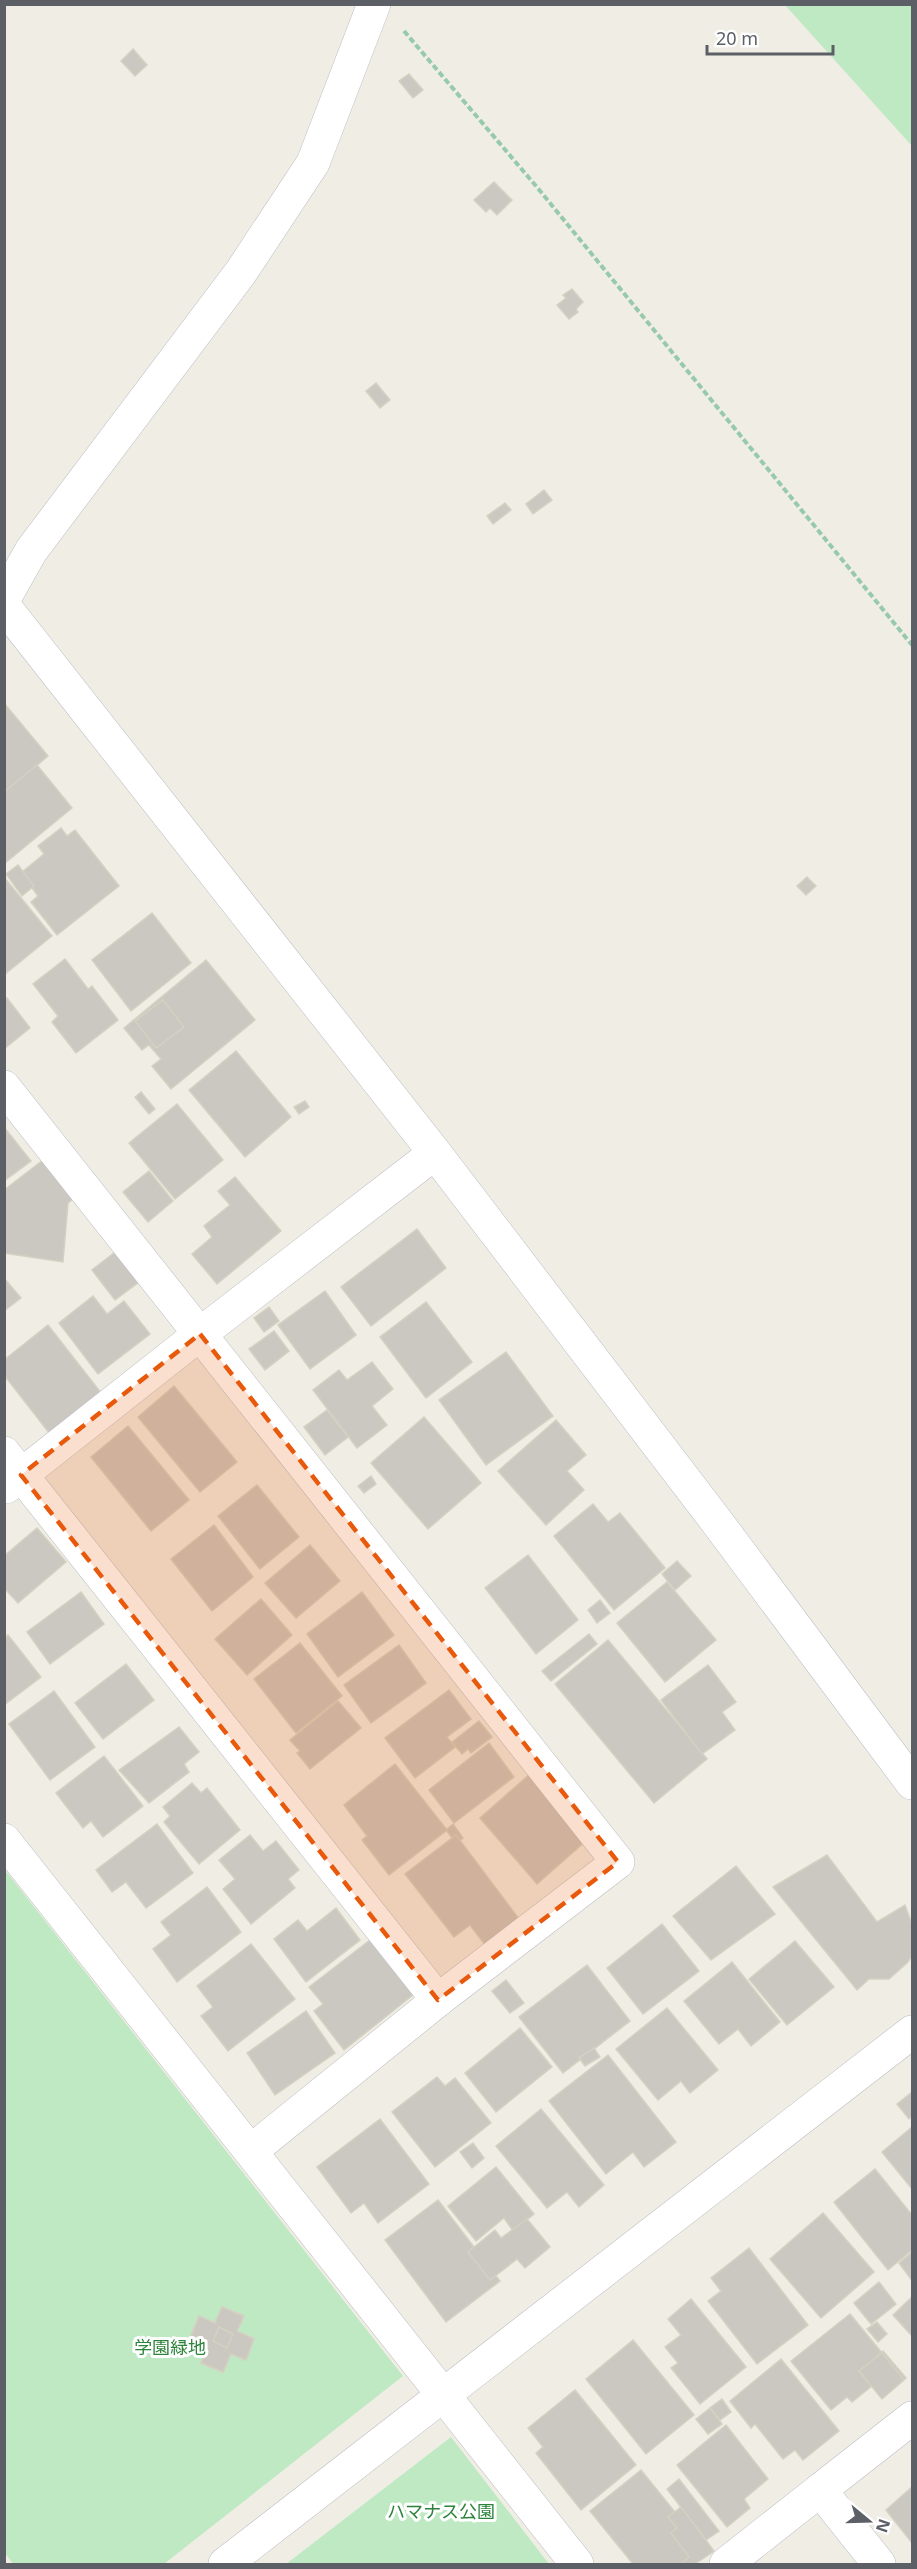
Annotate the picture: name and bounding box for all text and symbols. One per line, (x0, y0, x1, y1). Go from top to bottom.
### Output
scale bar (707, 18, 833, 56)
text: 20 m (716, 26, 758, 50)
park label: 学園緑地 (134, 2335, 206, 2359)
north arrow (839, 2491, 899, 2551)
park label: ハマナス公園 (387, 2499, 495, 2523)
text: N (871, 2516, 896, 2536)

